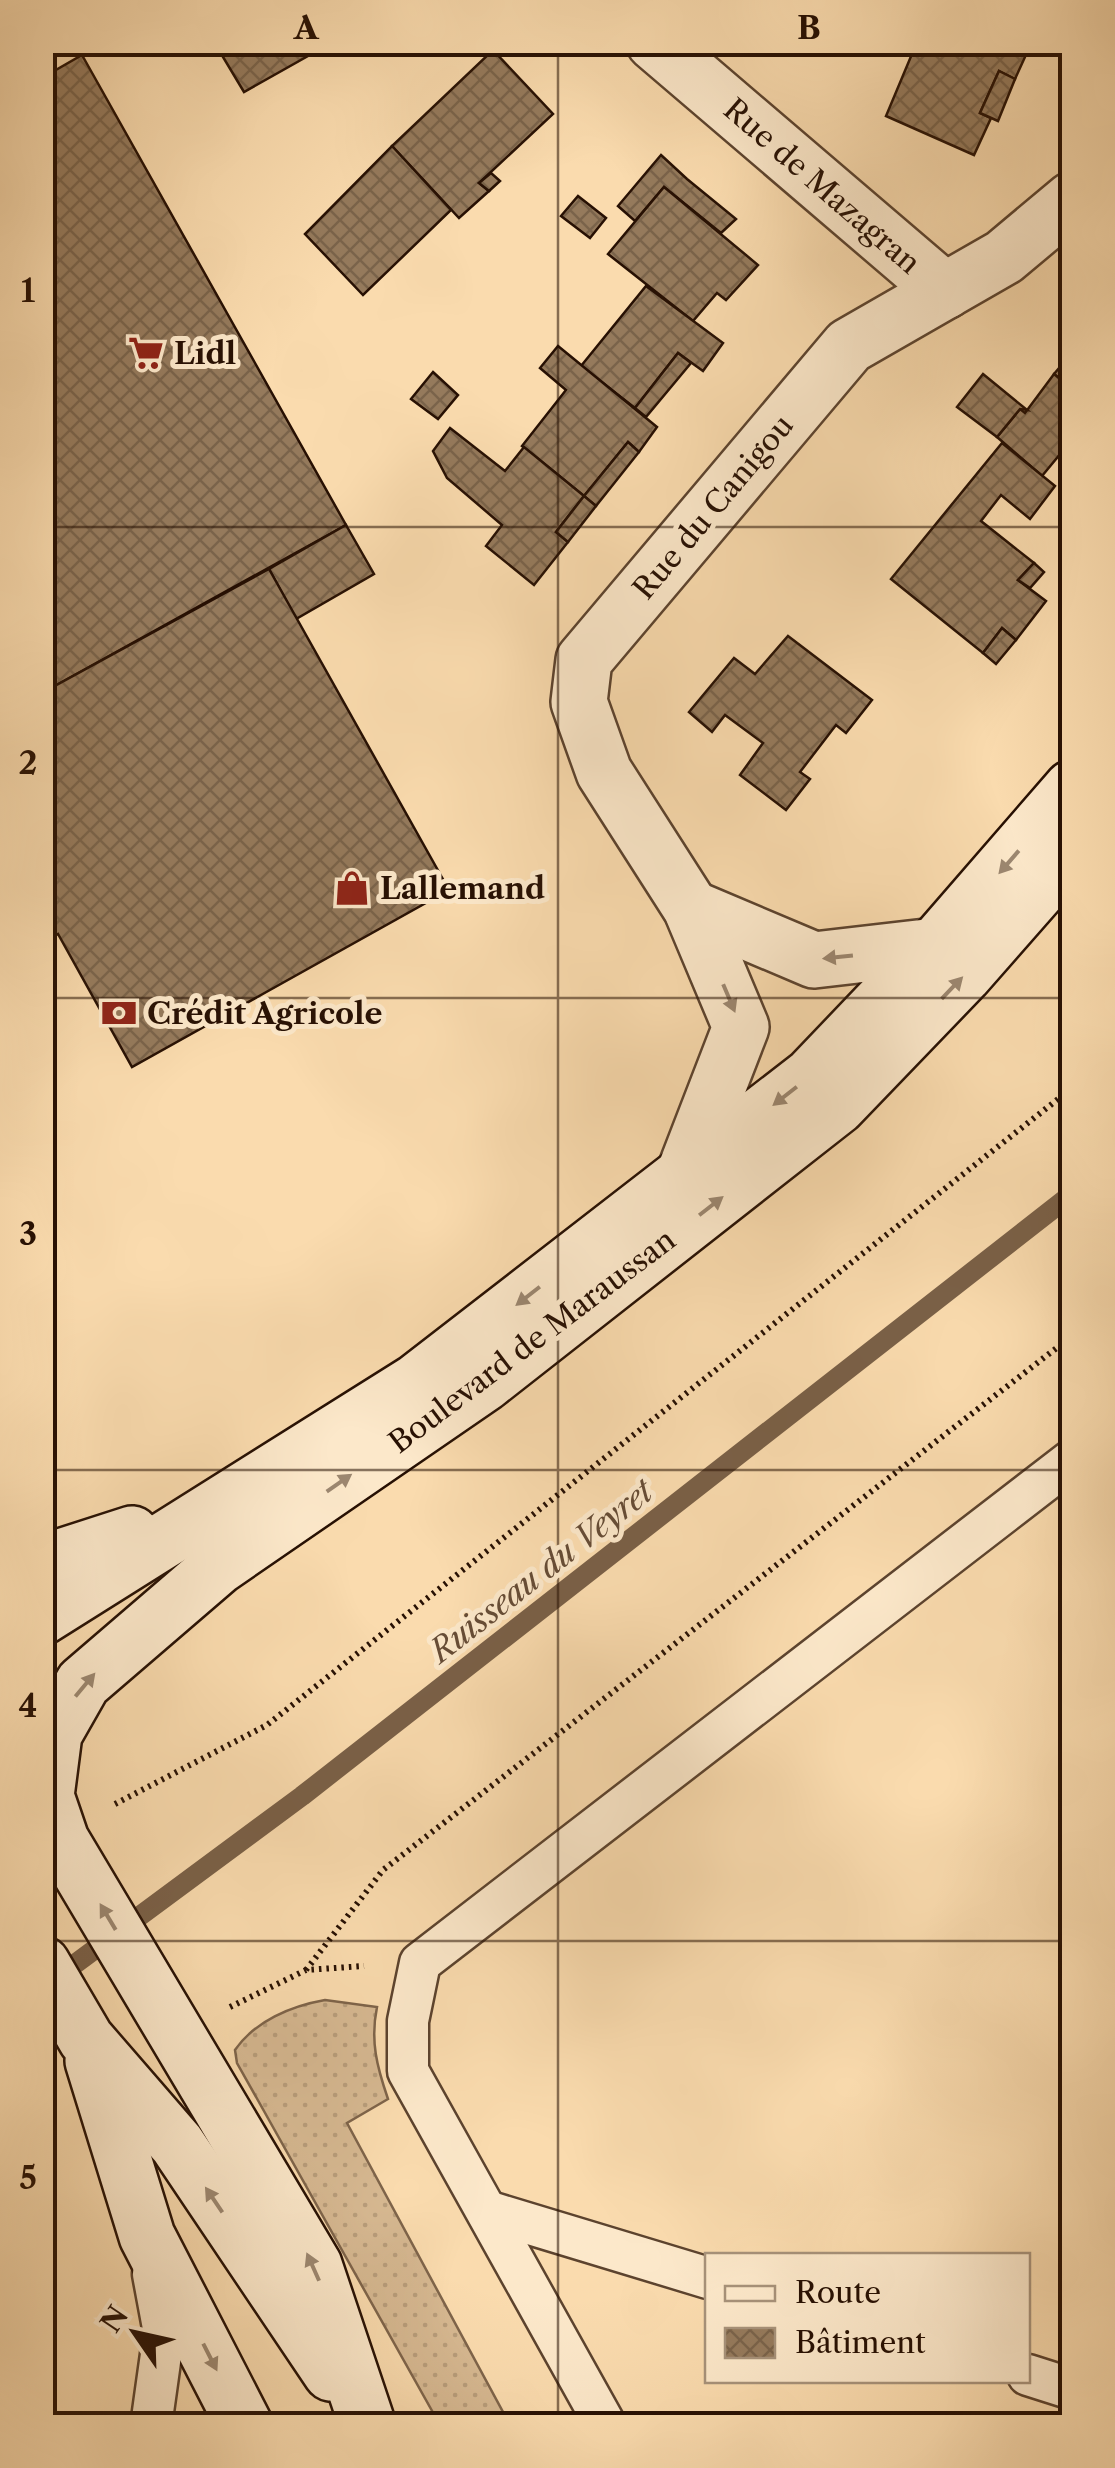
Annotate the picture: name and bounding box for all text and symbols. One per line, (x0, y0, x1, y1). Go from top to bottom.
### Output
text: A (293, 8, 320, 47)
text: B (797, 8, 821, 47)
street label: Rue de Mazagran (716, 91, 928, 282)
text: 1 (21, 271, 36, 310)
supermarket icon: Lidl (127, 334, 165, 372)
place label: Lidl (174, 335, 236, 372)
street label: Rue du Canigou (625, 407, 801, 607)
text: 2 (19, 743, 37, 782)
one-way arrow (999, 849, 1021, 874)
shop icon: Lallemand (333, 869, 371, 907)
place label: Lallemand (380, 870, 545, 907)
one-way arrow (821, 949, 853, 965)
one-way arrow (940, 976, 963, 1000)
one-way arrow (721, 983, 737, 1013)
bank icon: Crédit Agricole (100, 994, 138, 1032)
place label: Crédit Agricole (147, 995, 383, 1032)
one-way arrow (772, 1085, 798, 1106)
one-way arrow (698, 1195, 724, 1216)
text: 3 (19, 1214, 37, 1253)
street label: Boulevard de Maraussan (381, 1221, 683, 1461)
one-way arrow (515, 1285, 541, 1305)
water label: Ruisseau du Veyret (419, 1471, 662, 1672)
one-way arrow (325, 1474, 352, 1494)
one-way arrow (74, 1673, 96, 1698)
text: 4 (19, 1686, 37, 1725)
one-way arrow (100, 1903, 117, 1931)
text: 5 (19, 2158, 37, 2197)
one-way arrow (205, 2186, 224, 2213)
one-way arrow (305, 2252, 321, 2282)
legend (705, 2253, 1030, 2383)
text: Route (795, 2274, 881, 2311)
north arrow (85, 2283, 185, 2383)
text: N (93, 2299, 135, 2339)
text: Bâtiment (795, 2324, 926, 2361)
one-way arrow (201, 2343, 218, 2372)

